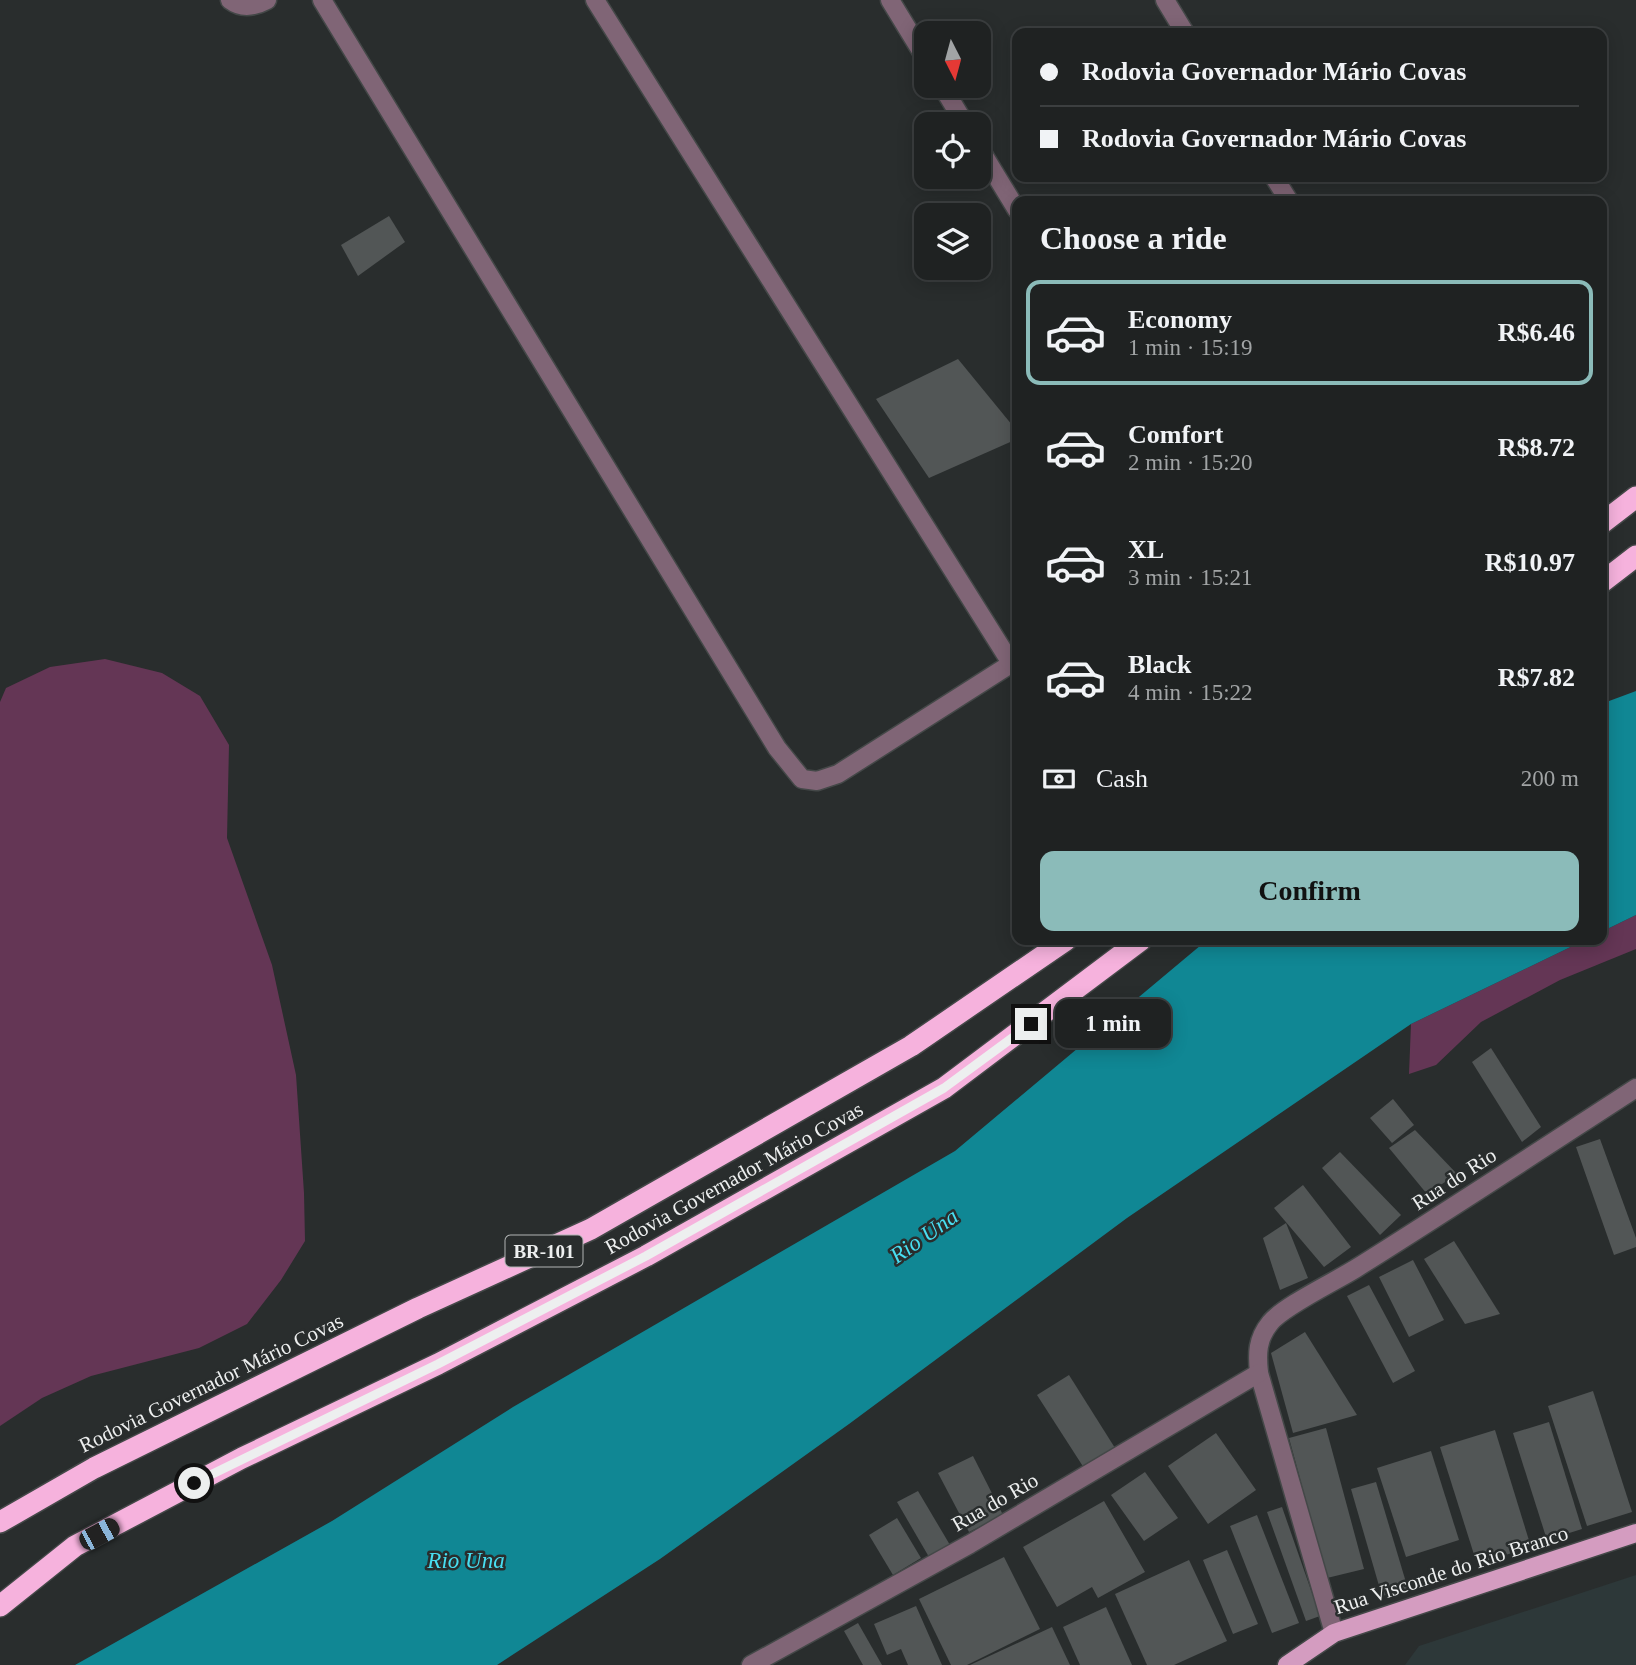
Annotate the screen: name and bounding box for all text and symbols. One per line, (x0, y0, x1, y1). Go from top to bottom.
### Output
north arrow (914, 21, 990, 98)
map controls (914, 21, 991, 280)
text: Rodovia Governador Mário Covas (1082, 57, 1466, 86)
button: locate (914, 112, 991, 189)
text: Rodovia Governador Mário Covas (1082, 124, 1466, 153)
button: layers (914, 203, 991, 280)
text: Choose a ride (1040, 220, 1227, 256)
icon: car (1044, 301, 1107, 364)
text: Economy (1128, 305, 1232, 334)
text: R$6.46 (1498, 318, 1575, 347)
text: 1 min · 15:19 (1128, 335, 1253, 360)
icon: car (1044, 416, 1107, 479)
text: Comfort (1128, 420, 1223, 449)
text: R$8.72 (1498, 433, 1575, 462)
text: 2 min · 15:20 (1128, 450, 1253, 475)
icon: car (1044, 531, 1107, 594)
text: XL (1128, 535, 1164, 564)
text: R$10.97 (1485, 548, 1575, 577)
text: 3 min · 15:21 (1128, 565, 1253, 590)
icon: car (1044, 646, 1107, 709)
text: Black (1128, 650, 1192, 679)
text: R$7.82 (1498, 663, 1575, 692)
text: 4 min · 15:22 (1128, 680, 1253, 705)
icon: cash (1040, 760, 1078, 798)
text: Cash (1096, 764, 1148, 793)
text: 200 m (1521, 766, 1579, 791)
button: Confirm (1040, 851, 1579, 931)
callout: 1 min (1056, 1000, 1171, 1048)
route end (1015, 1008, 1047, 1040)
text: 1 min (1085, 1011, 1141, 1036)
street label: Rodovia Governador Mário Covas (601, 1097, 867, 1259)
street label: Rua do Rio (1407, 1143, 1501, 1215)
water label: Rio Una (884, 1204, 963, 1269)
road number: BR-101 (505, 1236, 582, 1266)
street label: Rodovia Governador Mário Covas (75, 1308, 347, 1458)
route start (178, 1467, 210, 1499)
street label: Rua do Rio (948, 1468, 1042, 1536)
car (76, 1515, 123, 1553)
street label: Rua Visconde do Rio Branco (1331, 1521, 1571, 1619)
water label: Rio Una (426, 1548, 505, 1573)

